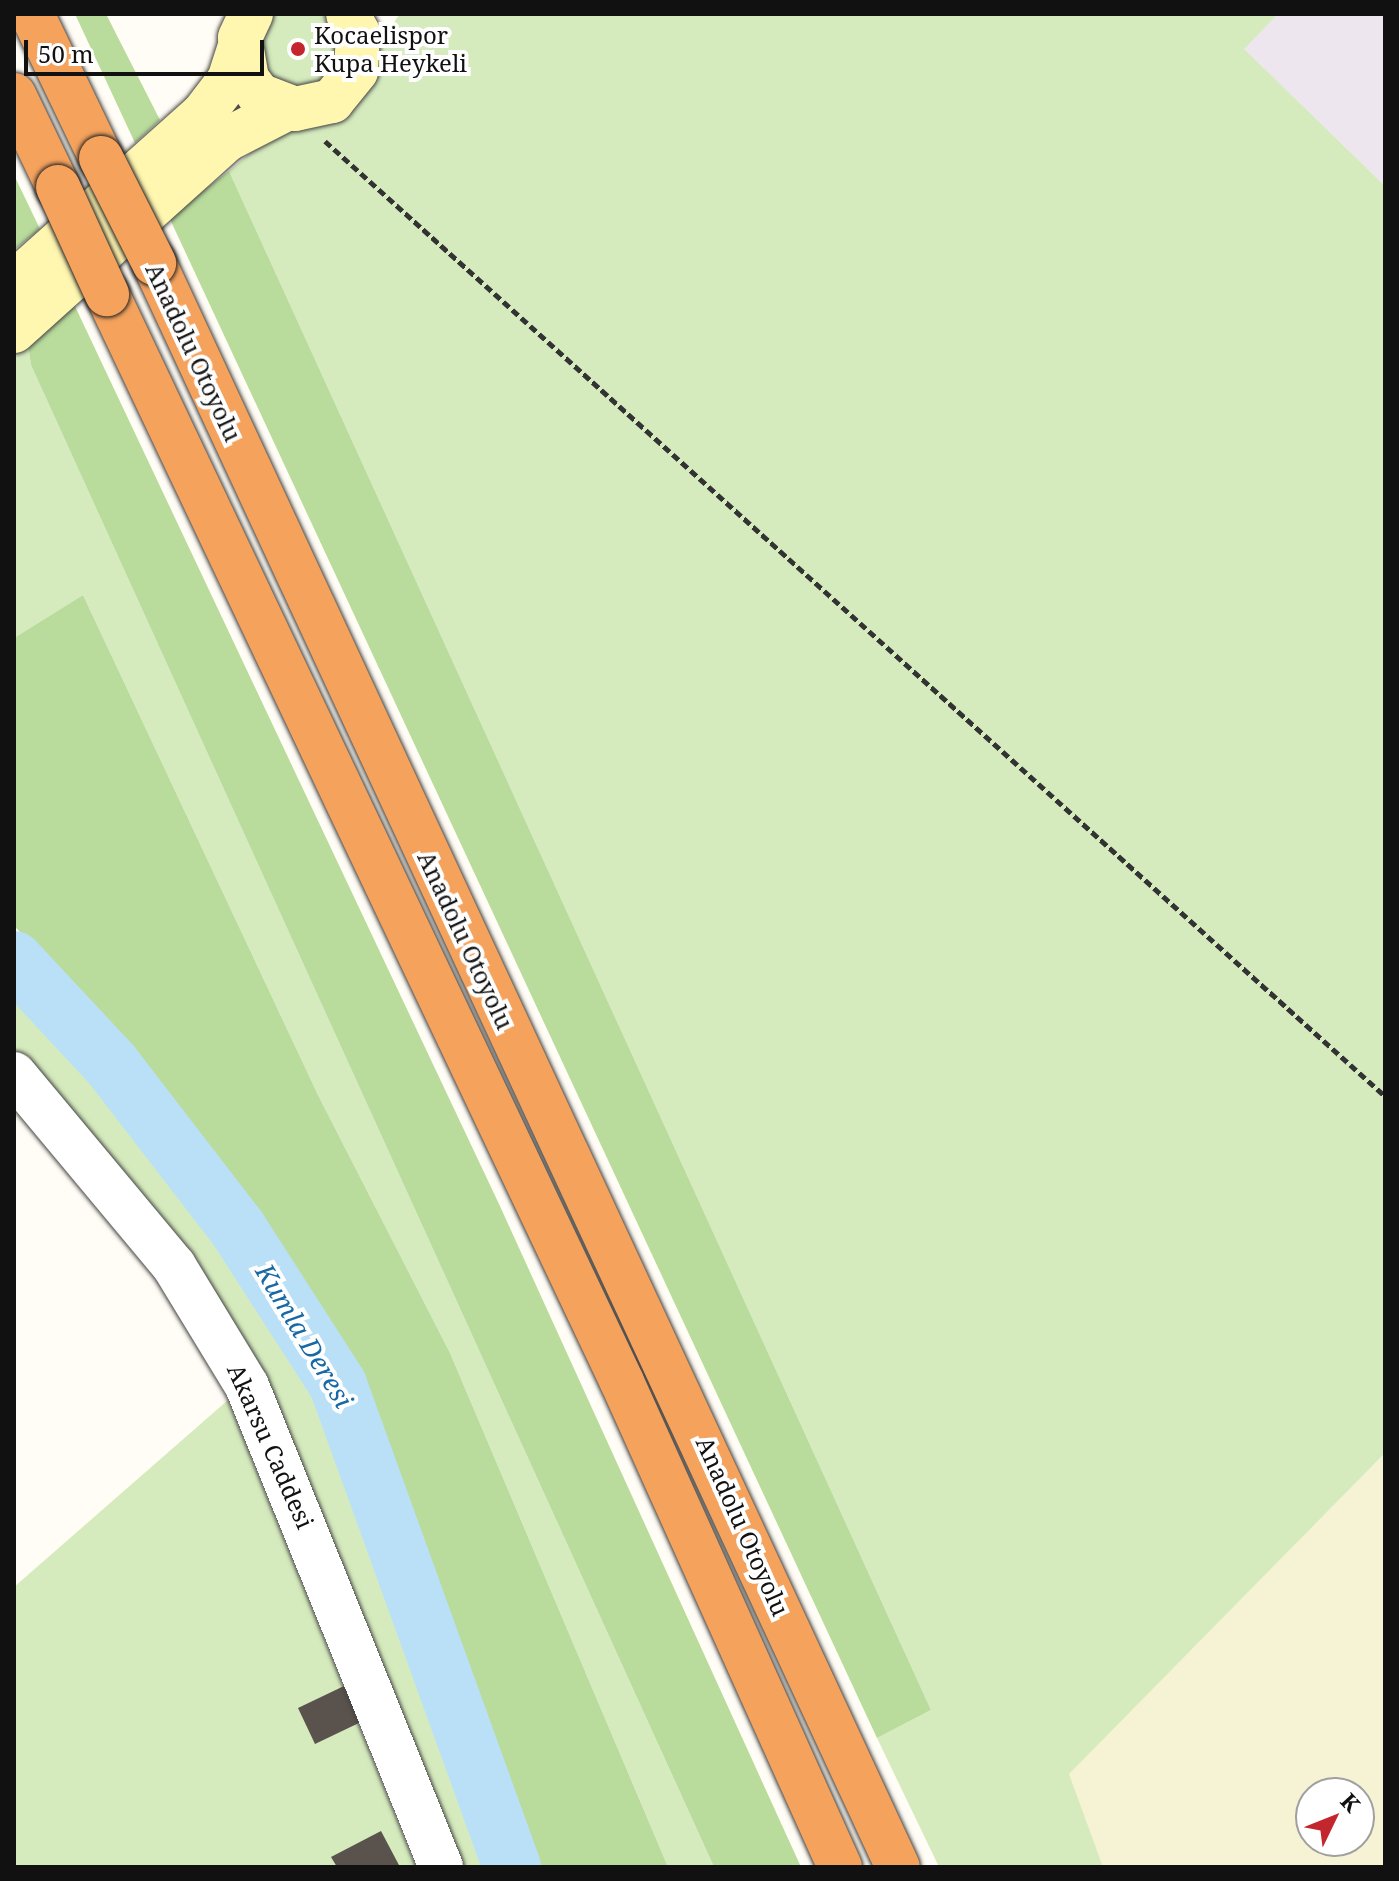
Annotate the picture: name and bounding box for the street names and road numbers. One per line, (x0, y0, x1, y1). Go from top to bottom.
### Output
street label: Anadolu Otoyolu (140, 258, 248, 446)
street label: Anadolu Otoyolu (412, 846, 520, 1034)
street label: Akarsu Caddesi (222, 1359, 320, 1533)
street label: Anadolu Otoyolu (691, 1432, 795, 1620)

